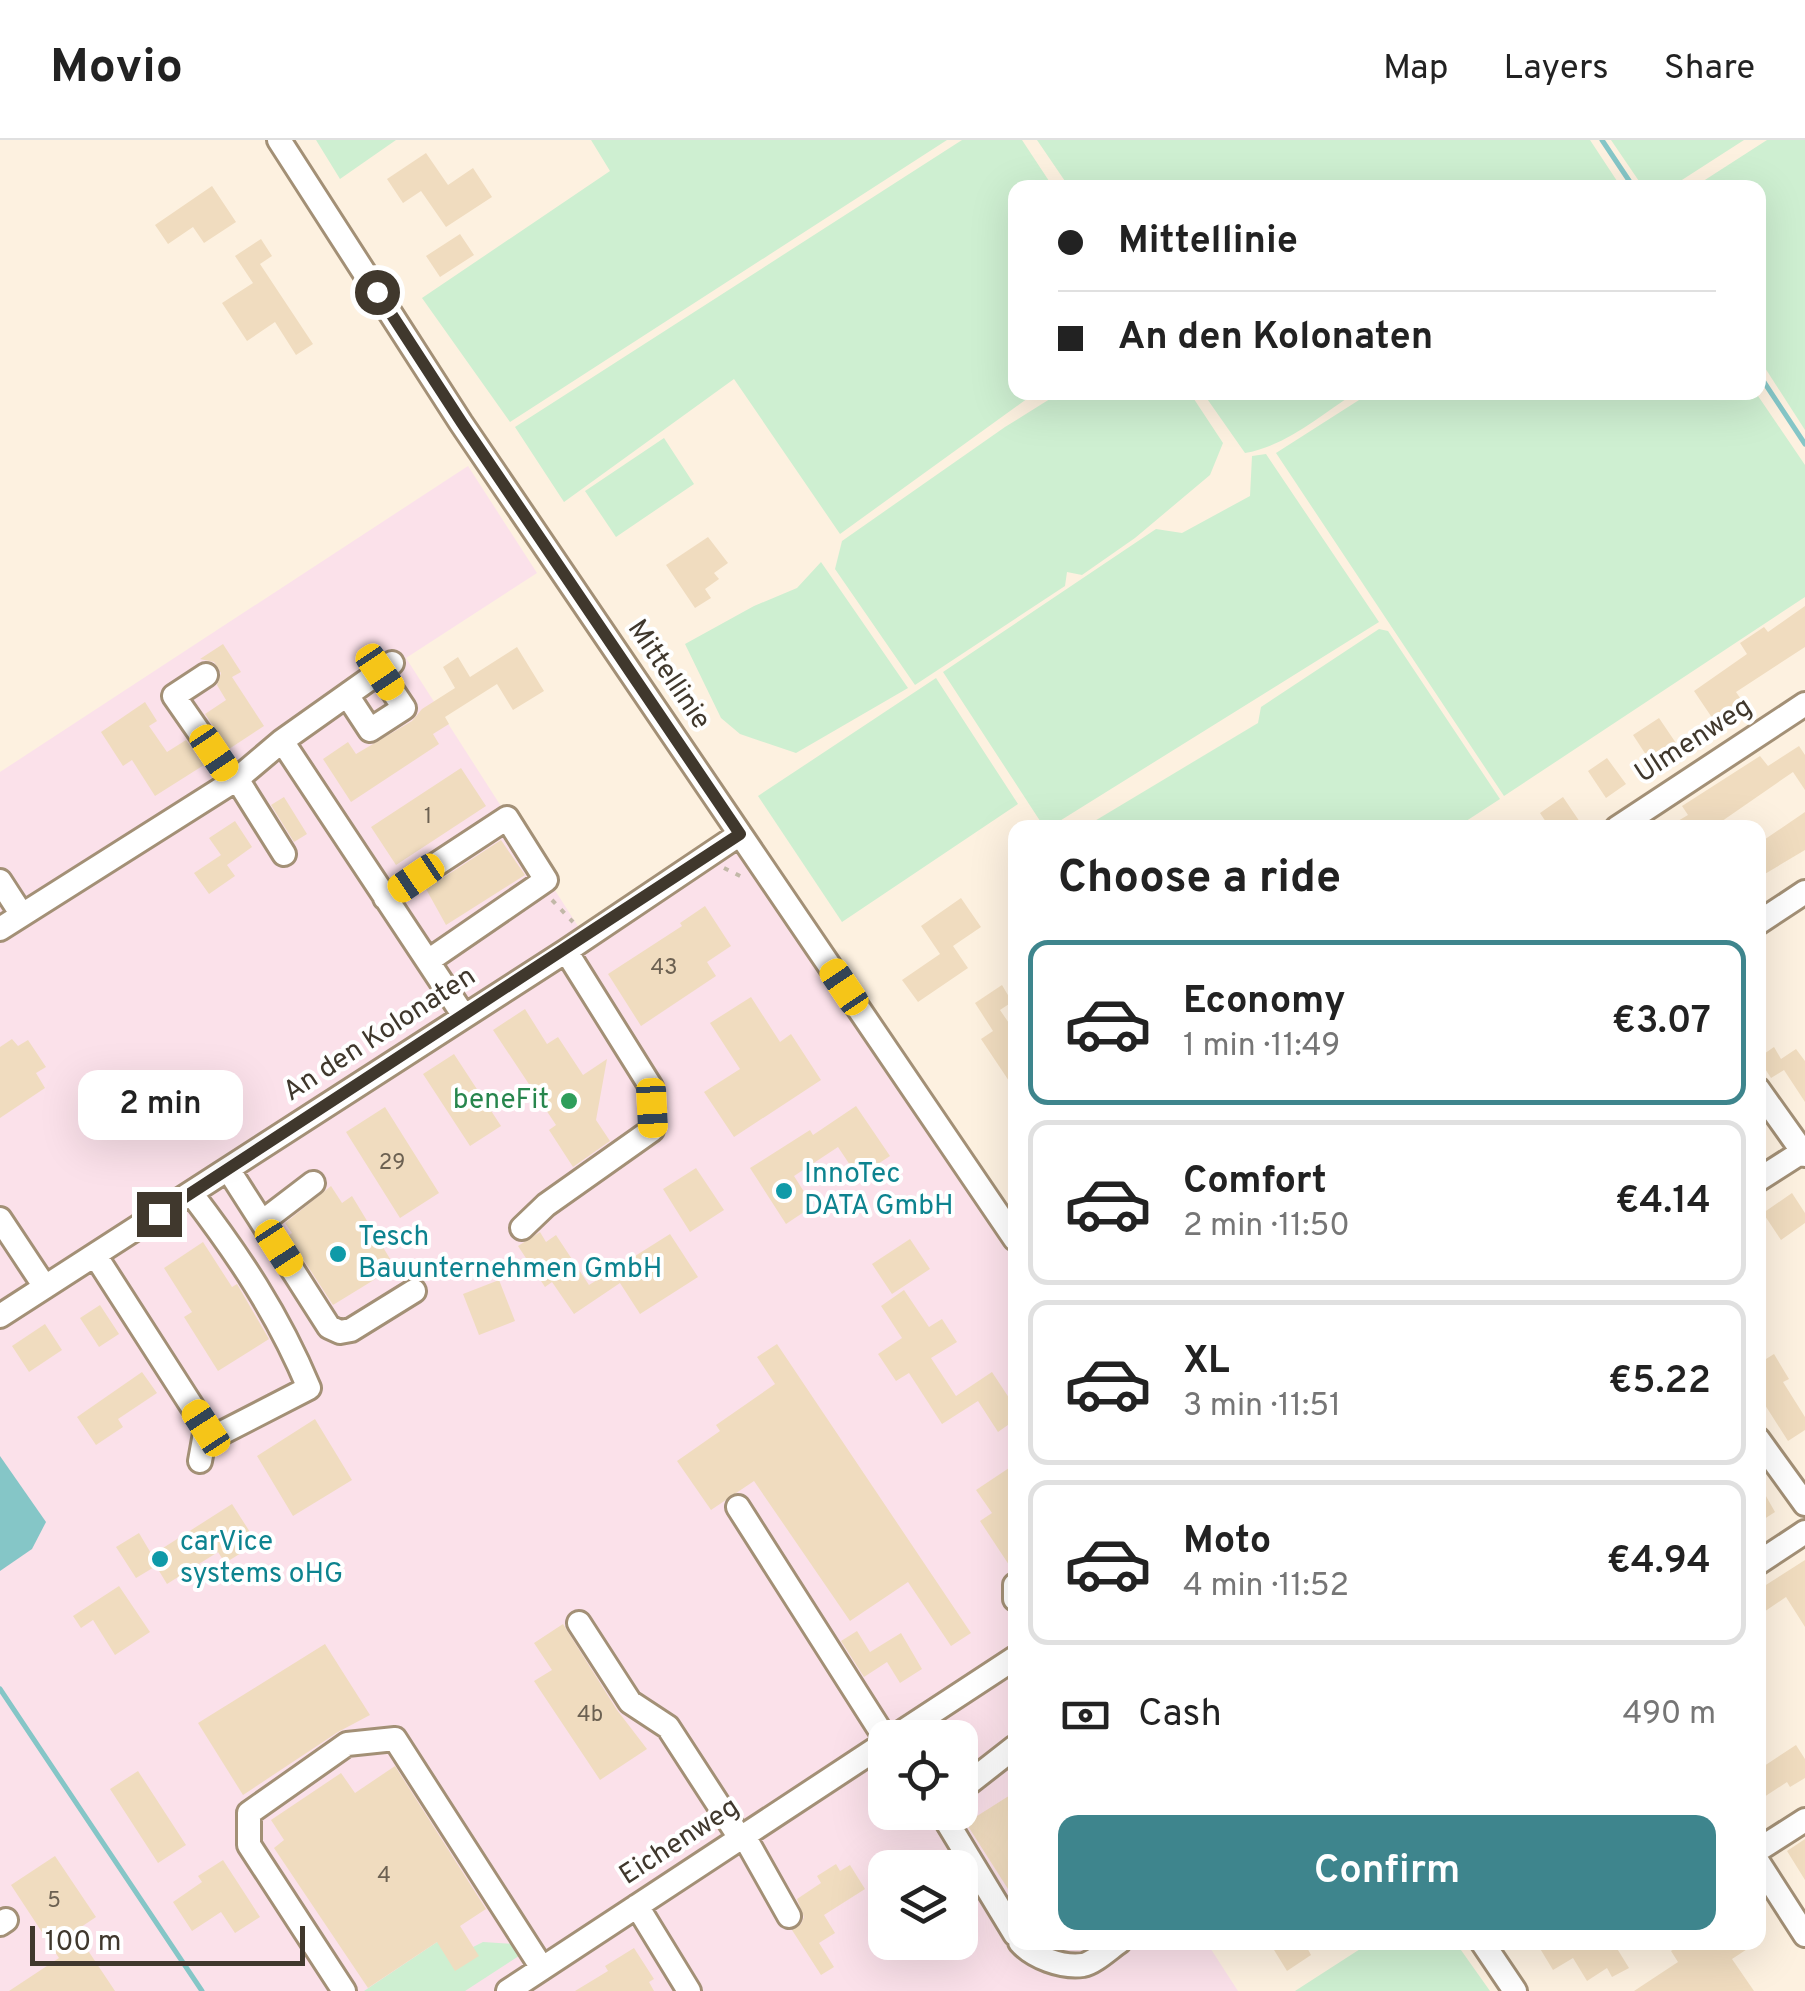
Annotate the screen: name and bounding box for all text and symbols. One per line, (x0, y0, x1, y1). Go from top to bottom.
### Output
text: Movio (50, 39, 183, 99)
text: Map (1383, 47, 1449, 91)
text: Layers (1504, 47, 1609, 91)
text: Share (1664, 47, 1755, 91)
text: Mittellinie (1118, 218, 1298, 267)
route start (355, 270, 400, 315)
text: An den Kolonaten (1118, 314, 1433, 363)
street label: Mittellinie (618, 613, 718, 737)
car (351, 639, 409, 705)
street label: Ulmenweg (1629, 690, 1759, 792)
car (185, 720, 243, 786)
house number: 1 (424, 804, 432, 831)
car (383, 849, 449, 907)
text: Choose a ride (1058, 851, 1341, 908)
car (815, 954, 873, 1020)
house number: 43 (651, 955, 677, 982)
street label: An den Kolonaten (277, 959, 483, 1111)
icon: car (1063, 978, 1153, 1068)
text: Economy (1183, 978, 1345, 1027)
text: €3.07 (1612, 998, 1711, 1047)
text: 1 min · 11:49 (1183, 1027, 1340, 1067)
callout: 2 min (76, 1069, 242, 1139)
car (635, 1077, 669, 1139)
place label: beneFit (453, 1083, 549, 1119)
text: 2 min (119, 1085, 202, 1125)
marker: beneFit (558, 1090, 580, 1112)
house number: 29 (379, 1150, 405, 1177)
place label: InnoTec DATA GmbH (804, 1157, 954, 1225)
icon: car (1063, 1158, 1153, 1248)
text: Comfort (1183, 1158, 1327, 1207)
text: €4.14 (1615, 1178, 1711, 1227)
marker: InnoTec DATA GmbH (773, 1180, 795, 1202)
route end (137, 1192, 182, 1237)
text: 2 min · 11:50 (1183, 1207, 1350, 1247)
car (250, 1215, 308, 1281)
place label: Tesch Bauunternehmen GmbH (358, 1220, 662, 1288)
marker: Tesch Bauunternehmen GmbH (327, 1243, 349, 1265)
icon: car (1063, 1338, 1153, 1428)
text: XL (1183, 1338, 1230, 1387)
text: €5.22 (1608, 1358, 1711, 1407)
text: 3 min · 11:51 (1183, 1387, 1341, 1427)
car (177, 1395, 235, 1461)
icon: car (1063, 1518, 1153, 1608)
text: Moto (1183, 1518, 1271, 1567)
place label: carVice systems oHG (180, 1525, 343, 1593)
text: €4.94 (1607, 1538, 1711, 1587)
marker: carVice systems oHG (149, 1548, 171, 1570)
text: 4 min · 11:52 (1183, 1567, 1349, 1607)
icon: cash (1058, 1688, 1113, 1743)
text: Cash (1138, 1691, 1222, 1740)
text: 490 m (1623, 1695, 1716, 1735)
house number: 4b (577, 1702, 603, 1729)
map controls (868, 1720, 978, 1960)
button: locate (868, 1720, 978, 1830)
street label: Eichenweg (613, 1790, 747, 1894)
button: Confirm (1058, 1815, 1716, 1930)
button: layers (868, 1850, 978, 1960)
house number: 4 (377, 1863, 391, 1890)
house number: 5 (47, 1888, 61, 1915)
scale bar (30, 1921, 305, 1966)
text: 100 m (45, 1925, 121, 1961)

